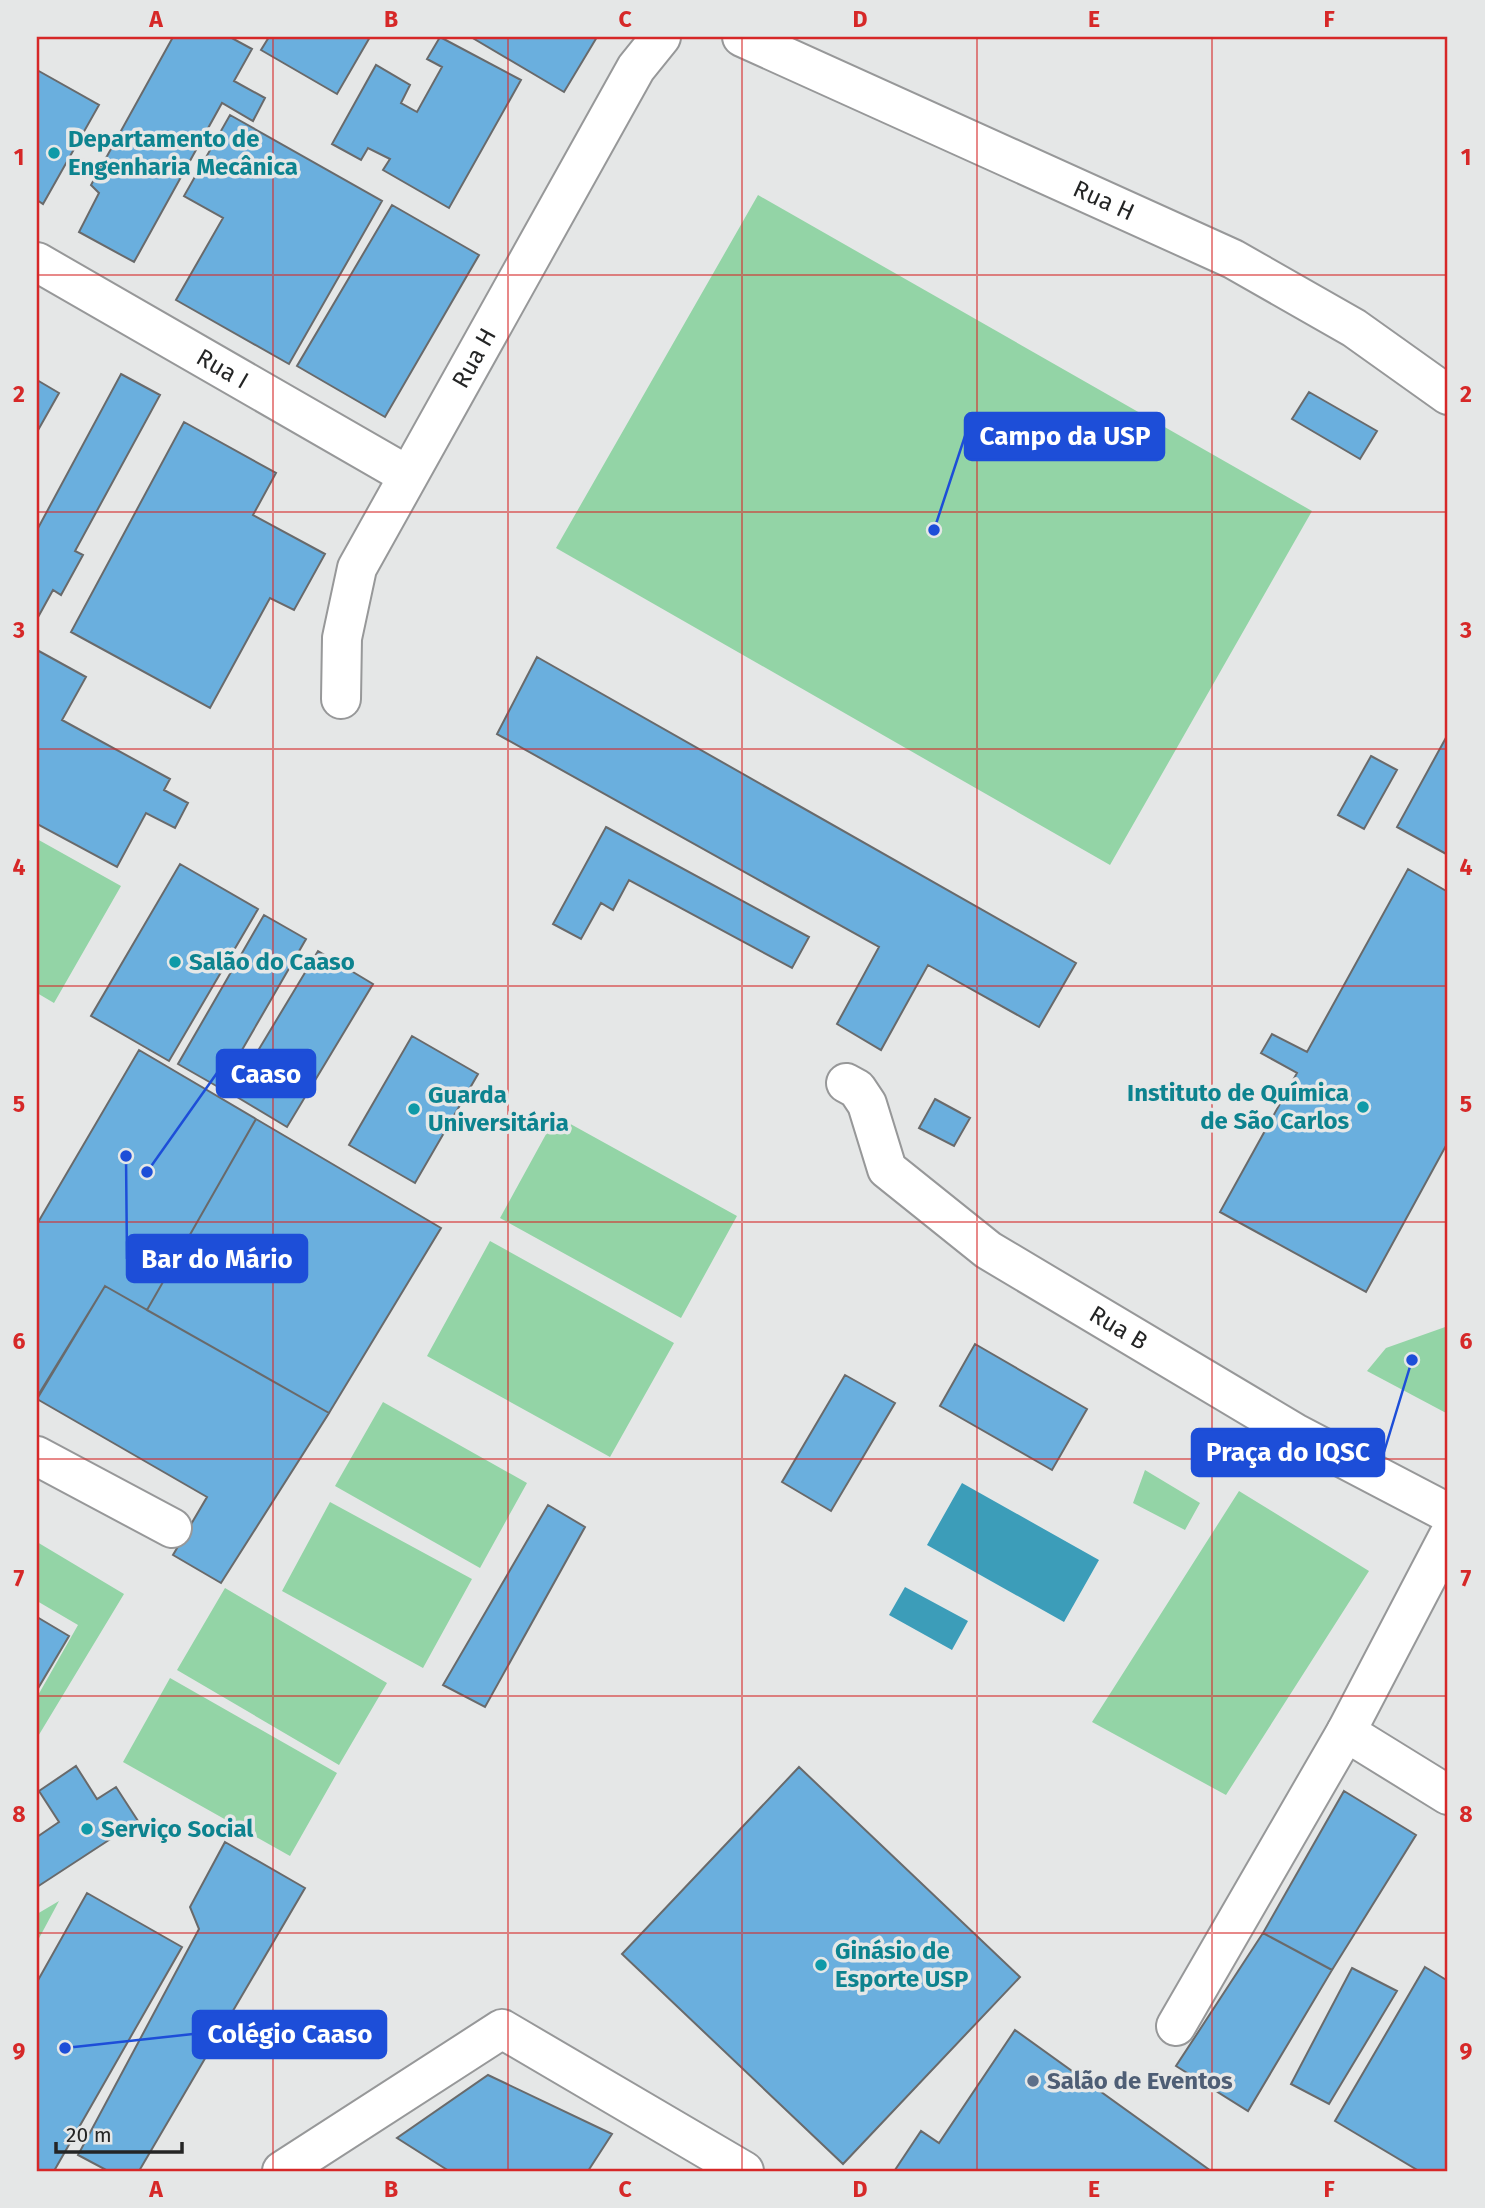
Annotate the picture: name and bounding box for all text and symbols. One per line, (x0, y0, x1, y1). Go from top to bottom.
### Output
text: A (148, 5, 163, 33)
text: B (384, 5, 398, 33)
text: C (618, 5, 632, 33)
text: D (853, 5, 868, 33)
text: E (1088, 5, 1100, 33)
text: F (1323, 5, 1335, 33)
place label: Departamento de Engenharia Mecânica (68, 125, 298, 181)
text: 1 (14, 143, 24, 171)
text: 1 (1461, 143, 1471, 171)
marker: Departamento de Engenharia Mecânica (46, 145, 62, 161)
street label: Rua H (1069, 175, 1139, 227)
street label: Rua H (446, 323, 502, 393)
street label: Rua I (192, 343, 253, 395)
text: 2 (13, 380, 25, 408)
text: 2 (1460, 380, 1472, 408)
callout: Campo da USP (965, 413, 1164, 460)
text: Campo da USP (979, 421, 1151, 452)
text: 3 (12, 616, 25, 644)
text: 3 (1459, 616, 1472, 644)
text: 4 (13, 853, 26, 881)
text: 4 (1460, 853, 1473, 881)
place label: Salão do Caaso (189, 948, 355, 976)
marker: Salão do Caaso (167, 954, 183, 970)
callout: Caaso (217, 1050, 315, 1097)
text: Caaso (231, 1059, 301, 1090)
place label: Instituto de Química de São Carlos (1127, 1079, 1349, 1135)
place label: Guarda Universitária (428, 1081, 569, 1137)
text: 5 (13, 1090, 25, 1118)
text: 5 (1460, 1090, 1472, 1118)
marker: Instituto de Química de São Carlos (1355, 1099, 1371, 1115)
marker: Guarda Universitária (406, 1101, 422, 1117)
callout: Bar do Mário (127, 1235, 307, 1282)
text: Bar do Mário (141, 1244, 293, 1275)
street label: Rua B (1085, 1300, 1153, 1356)
text: 6 (13, 1327, 26, 1355)
text: 6 (1460, 1327, 1473, 1355)
callout: Praça do IQSC (1192, 1429, 1384, 1476)
text: Praça do IQSC (1206, 1437, 1370, 1468)
text: 7 (14, 1564, 25, 1592)
text: 7 (1461, 1564, 1472, 1592)
text: 8 (12, 1800, 26, 1828)
text: 8 (1459, 1800, 1473, 1828)
place label: Serviço Social (101, 1815, 254, 1844)
marker: Serviço Social (79, 1821, 95, 1837)
place label: Ginásio de Esporte USP (835, 1937, 968, 1993)
marker: Ginásio de Esporte USP (813, 1957, 829, 1973)
callout: Colégio Caaso (193, 2011, 386, 2058)
text: Colégio Caaso (207, 2019, 373, 2050)
text: 9 (13, 2037, 26, 2065)
text: 9 (1460, 2037, 1473, 2065)
place label: Salão de Eventos (1047, 2067, 1233, 2095)
marker: Salão de Eventos (1025, 2073, 1041, 2089)
scale bar (56, 2110, 182, 2154)
text: 20 m (66, 2122, 112, 2148)
text: A (148, 2175, 163, 2203)
text: B (384, 2175, 398, 2203)
text: C (618, 2175, 632, 2203)
text: D (853, 2175, 868, 2203)
text: E (1088, 2175, 1100, 2203)
text: F (1323, 2175, 1335, 2203)

